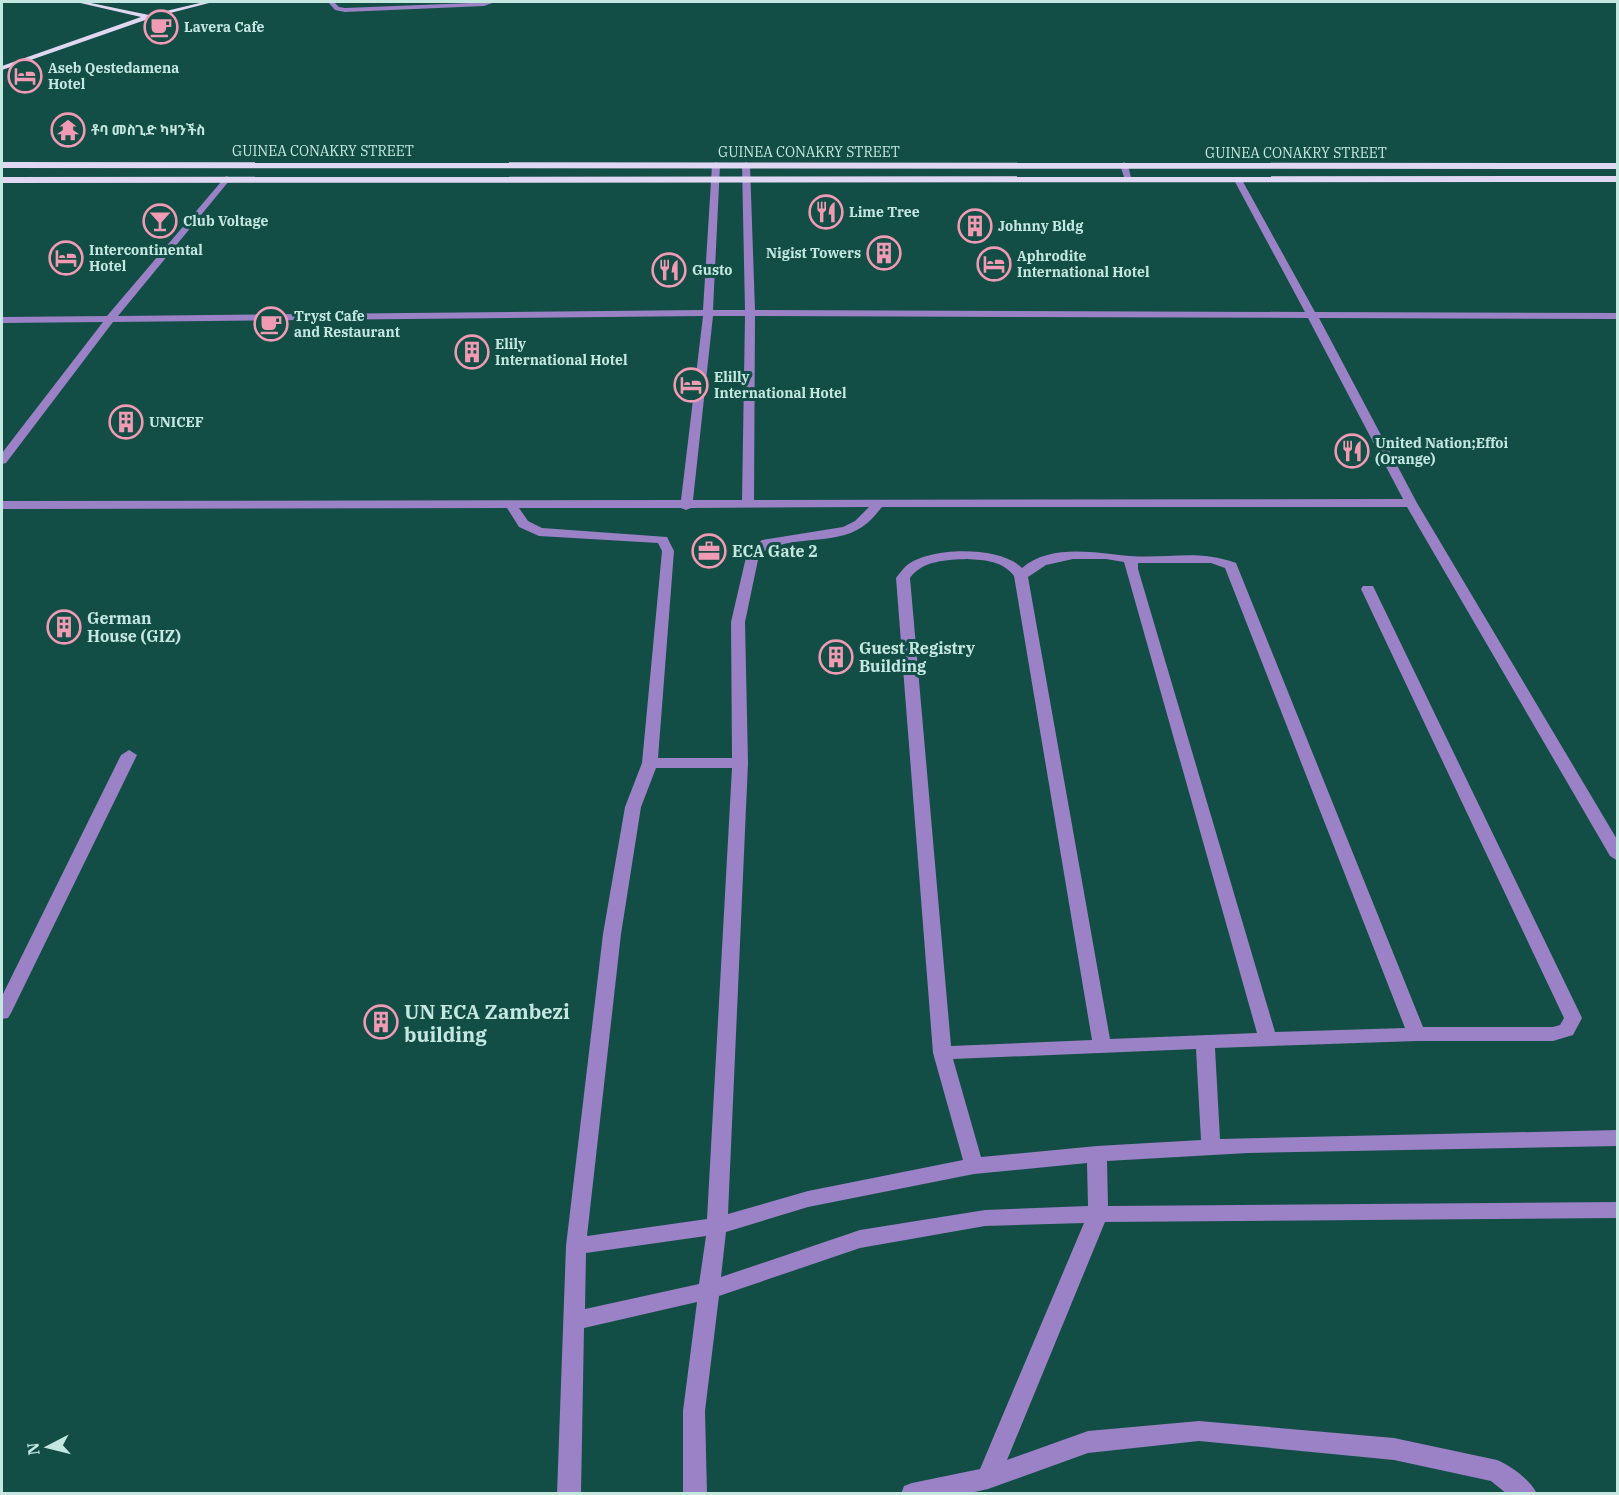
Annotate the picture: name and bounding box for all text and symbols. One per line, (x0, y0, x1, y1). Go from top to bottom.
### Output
cafe icon: Lavera Cafe (143, 9, 179, 45)
place label: Lavera Cafe (184, 18, 264, 36)
hotel icon: Aseb Qestedamena Hotel (7, 58, 43, 94)
place label: Aseb Qestedamena Hotel (48, 59, 179, 93)
temple icon: ቶባ መስጊድ ካዛንችስ (50, 112, 86, 148)
place label: ቶባ መስጊድ ካዛንችስ (91, 121, 205, 139)
street label: GUINEA CONAKRY STREET (232, 142, 414, 160)
street label: GUINEA CONAKRY STREET (718, 143, 900, 161)
street label: GUINEA CONAKRY STREET (1205, 144, 1387, 162)
restaurant icon: Lime Tree (808, 194, 844, 230)
bar icon: Club Voltage (142, 203, 178, 239)
place label: Lime Tree (849, 203, 920, 221)
building icon: Johnny Bldg (957, 208, 993, 244)
place label: Club Voltage (183, 212, 268, 230)
place label: Johnny Bldg (998, 217, 1084, 235)
building icon: Nigist Towers (866, 235, 902, 271)
hotel icon: Intercontinental Hotel (48, 240, 84, 276)
place label: Intercontinental Hotel (89, 241, 203, 275)
place label: Nigist Towers (766, 244, 861, 262)
hotel icon: Aphrodite International Hotel (976, 246, 1012, 282)
place label: Aphrodite International Hotel (1017, 247, 1150, 281)
restaurant icon: Gusto (651, 252, 687, 288)
place label: Gusto (692, 261, 732, 279)
cafe icon: Tryst Cafe and Restaurant (253, 306, 289, 342)
place label: Tryst Cafe and Restaurant (294, 307, 400, 341)
building icon: Elily International Hotel (454, 334, 490, 370)
place label: Elily International Hotel (495, 335, 628, 369)
hotel icon: Elilly International Hotel (673, 367, 709, 403)
place label: Elilly International Hotel (714, 368, 847, 402)
building icon: UNICEF (108, 404, 144, 440)
place label: UNICEF (149, 413, 204, 431)
restaurant icon: United Nation;Effoi (Orange) (1334, 433, 1370, 469)
place label: United Nation;Effoi (Orange) (1375, 434, 1508, 468)
office icon: ECA Gate 2 (691, 533, 727, 569)
place label: ECA Gate 2 (732, 541, 818, 561)
place label: German House (GIZ) (87, 608, 181, 646)
building icon: German House (GIZ) (46, 609, 82, 645)
place label: Guest Registry Building (859, 638, 976, 676)
building icon: Guest Registry Building (818, 639, 854, 675)
place label: UN ECA Zambezi building (404, 998, 570, 1048)
building icon: UN ECA Zambezi building (363, 1004, 399, 1040)
north arrow (18, 1417, 78, 1477)
text: N (22, 1441, 44, 1456)

